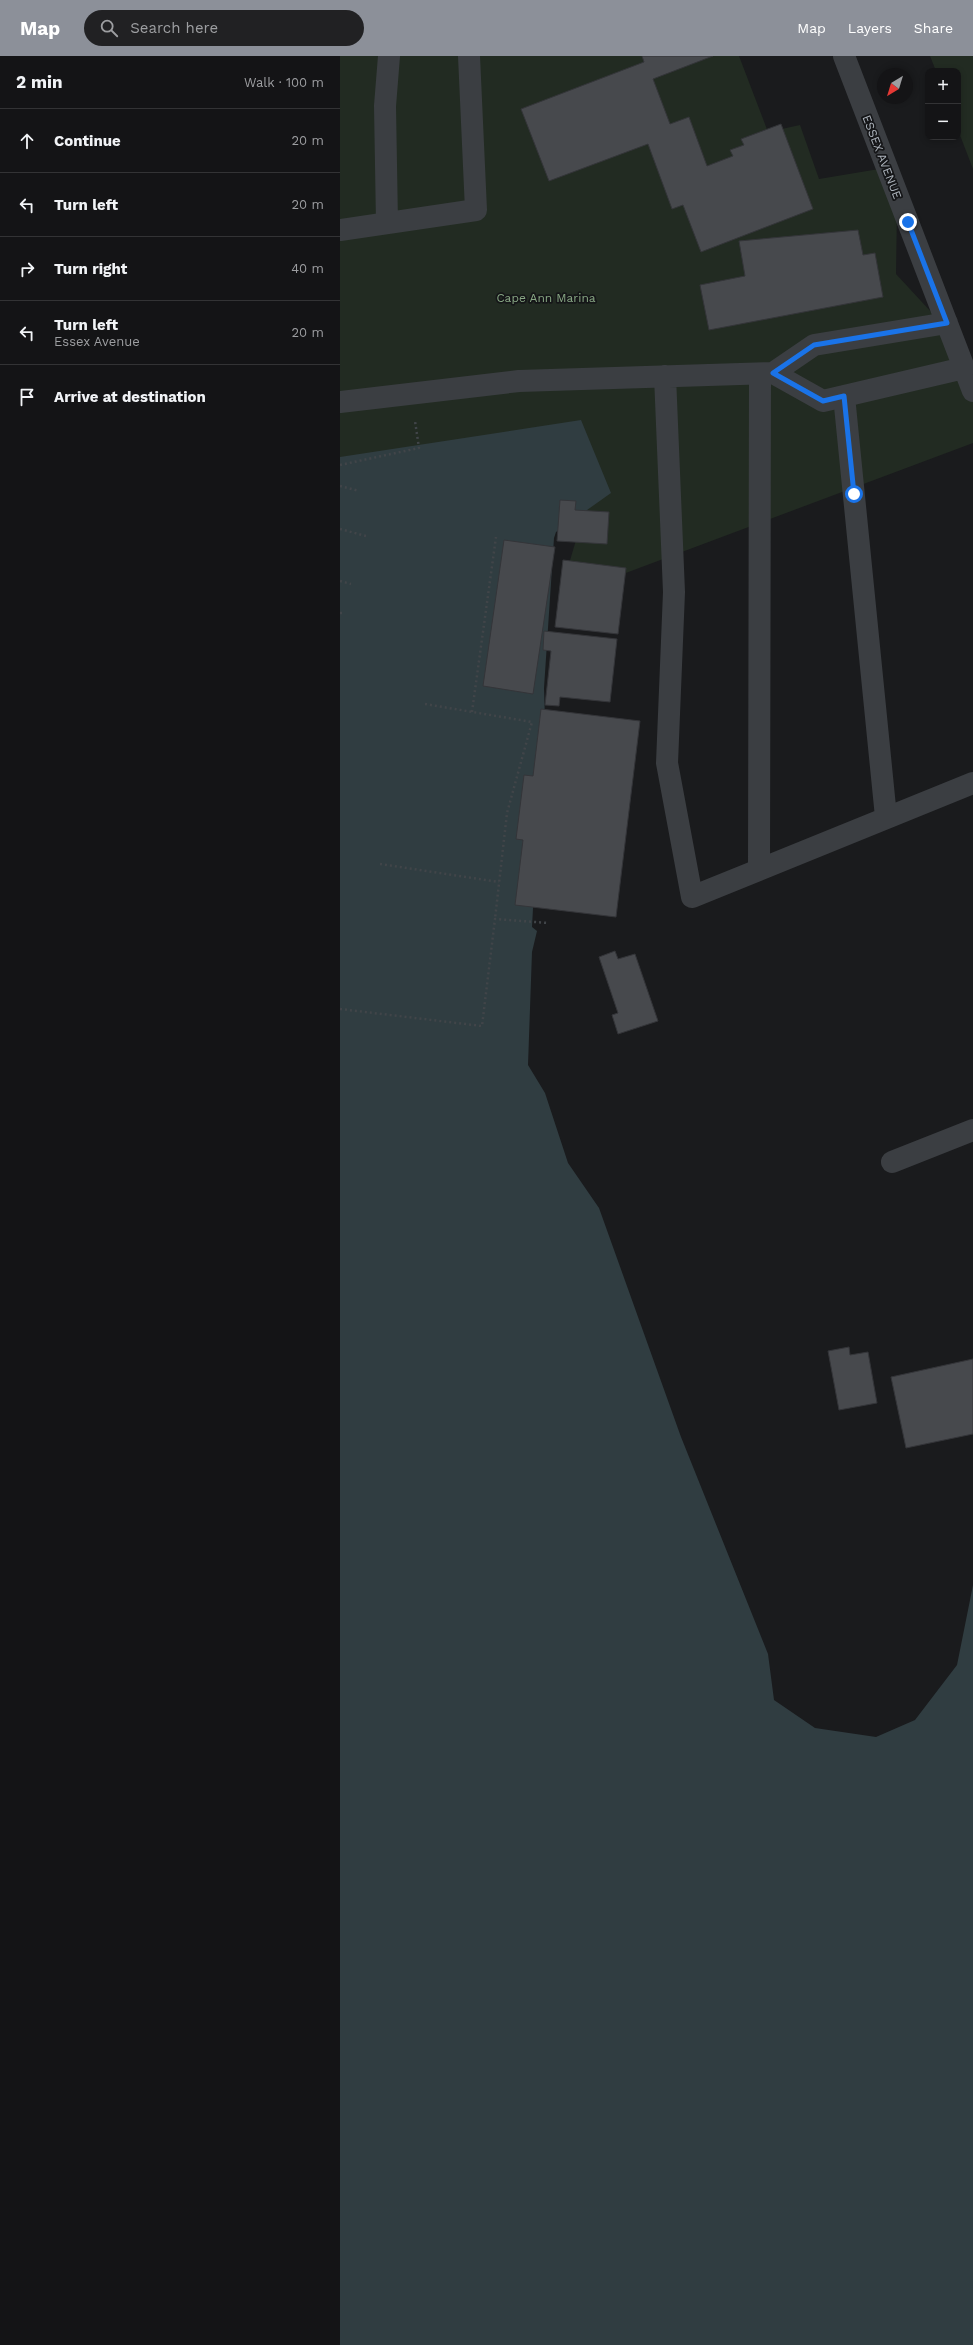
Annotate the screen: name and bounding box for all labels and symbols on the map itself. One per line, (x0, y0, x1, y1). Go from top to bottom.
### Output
north arrow (877, 68, 913, 104)
street label: ESSEX AVENUE (860, 113, 905, 201)
route end (899, 213, 917, 231)
park label: Cape Ann Marina (496, 291, 596, 305)
route start (845, 485, 863, 503)

